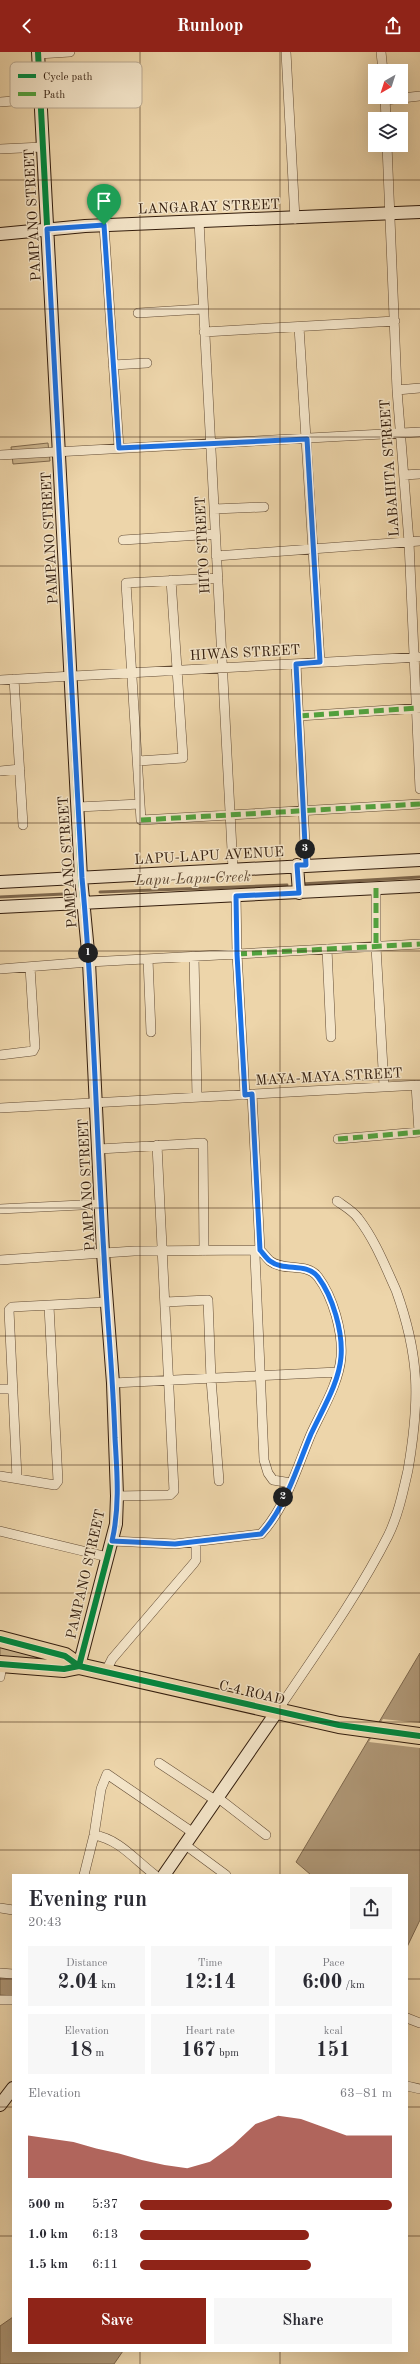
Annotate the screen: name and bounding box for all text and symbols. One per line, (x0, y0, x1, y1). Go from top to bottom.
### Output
icon: back (16, 15, 38, 37)
icon: share (382, 15, 404, 37)
text: Runloop (177, 17, 243, 35)
legend (10, 62, 142, 108)
north arrow (368, 64, 408, 104)
map controls (368, 64, 408, 152)
text: Cycle path (43, 72, 93, 83)
text: Path (43, 90, 65, 101)
button: layers (368, 112, 408, 152)
street label: PAMPANO STREET (23, 148, 43, 282)
pin (87, 184, 121, 225)
icon: arrive (93, 190, 115, 212)
street label: LANGARAY STREET (138, 198, 280, 216)
street label: LABAHITA STREET (378, 399, 402, 537)
street label: PAMPANO STREET (40, 471, 60, 605)
street label: HITO STREET (193, 496, 213, 594)
street label: HIWAS STREET (189, 643, 301, 663)
street label: PAMPANO STREET (56, 795, 80, 929)
pin: 3 (295, 839, 315, 859)
text: 3 (302, 843, 308, 854)
street label: LAPU-LAPU AVENUE (134, 845, 284, 867)
water label: Lapu-Lapu Creek (134, 870, 251, 889)
pin: 1 (78, 943, 98, 963)
text: 1 (85, 947, 91, 958)
street label: MAYA-MAYA STREET (255, 1066, 403, 1088)
street label: PAMPANO STREET (77, 1118, 97, 1252)
pin: 2 (273, 1487, 293, 1507)
text: 2 (280, 1491, 286, 1502)
street label: PAMPANO STREET (64, 1508, 108, 1640)
street label: C-4 ROAD (217, 1679, 286, 1707)
button: share (350, 1887, 392, 1929)
text: Evening run (28, 1889, 147, 1911)
text: 20:43 (28, 1916, 62, 1929)
text: Distance (66, 1958, 107, 1969)
text: Time (198, 1958, 222, 1969)
text: Pace (322, 1958, 344, 1969)
text: 2.04 (58, 1973, 98, 1993)
text: 12:14 (184, 1973, 236, 1993)
text: 6:00 (302, 1973, 342, 1993)
text: km (98, 1980, 116, 1991)
text: /km (342, 1980, 365, 1991)
text: Elevation (64, 2026, 109, 2037)
text: Heart rate (185, 2026, 235, 2037)
text: kcal (324, 2026, 343, 2037)
text: 18 (69, 2041, 92, 2061)
text: 167 (181, 2041, 216, 2061)
text: 151 (316, 2041, 351, 2061)
text: m (92, 2048, 104, 2059)
text: bpm (216, 2048, 239, 2059)
text: Elevation (28, 2087, 81, 2100)
text: 63–81 m (340, 2087, 392, 2100)
text: 500 m (28, 2198, 65, 2211)
text: 5:37 (92, 2198, 118, 2211)
text: 1.0 km (28, 2228, 68, 2241)
text: 6:13 (92, 2228, 118, 2241)
text: 1.5 km (28, 2258, 68, 2271)
text: 6:11 (92, 2258, 118, 2271)
button: Save (28, 2298, 206, 2344)
button: Share (214, 2298, 392, 2344)

